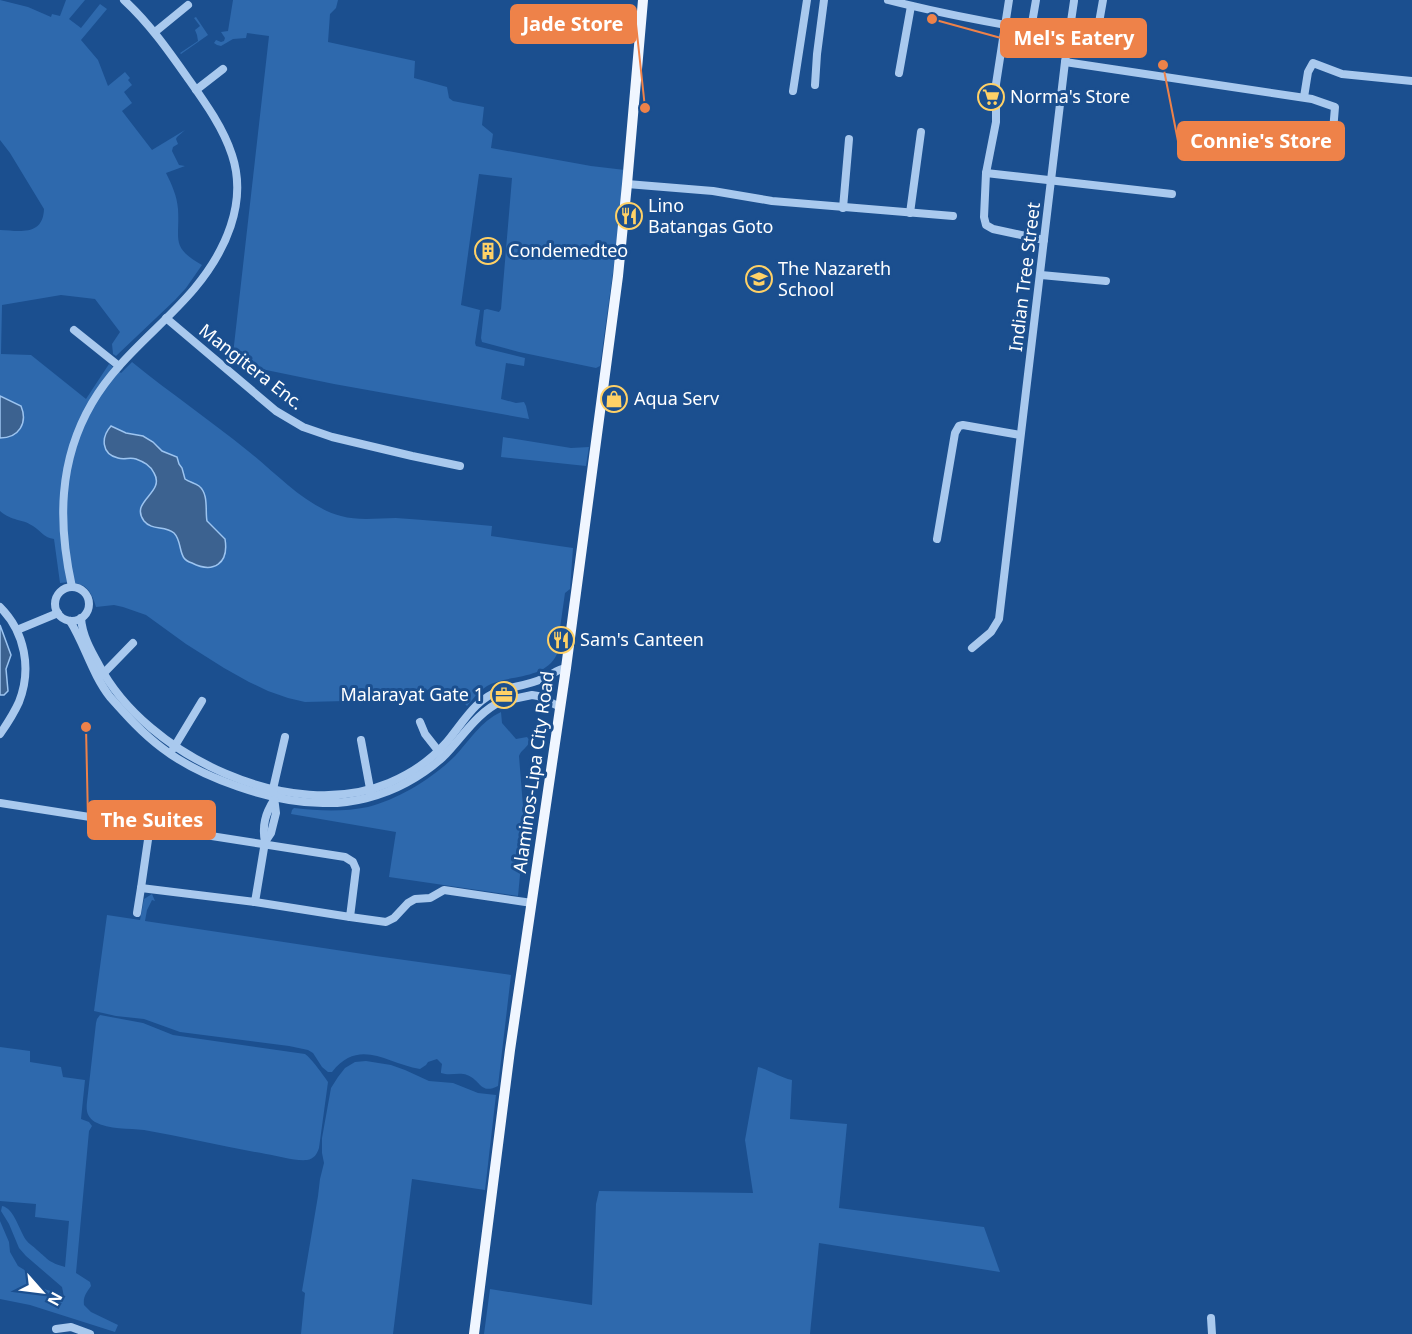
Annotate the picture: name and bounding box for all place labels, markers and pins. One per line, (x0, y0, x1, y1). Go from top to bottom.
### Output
callout: Jade Store (511, 5, 636, 43)
callout: Mel's Eatery (1001, 19, 1146, 57)
supermarket icon: Norma's Store (976, 82, 1006, 112)
place label: Norma's Store (1010, 84, 1130, 108)
callout: Connie's Store (1178, 122, 1344, 160)
place label: Lino Batangas Goto (648, 193, 773, 238)
restaurant icon: Lino Batangas Goto (614, 201, 644, 231)
building icon: Condemedteo (473, 236, 503, 266)
place label: Condemedteo (508, 238, 628, 262)
place label: The Nazareth School (778, 256, 891, 301)
school or university icon: The Nazareth School (744, 264, 774, 294)
shop icon: Aqua Serv (599, 384, 629, 414)
place label: Aqua Serv (634, 386, 720, 410)
restaurant icon: Sam's Canteen (546, 625, 576, 655)
place label: Sam's Canteen (580, 627, 704, 651)
office icon: Malarayat Gate 1 (489, 680, 519, 710)
place label: Malarayat Gate 1 (340, 682, 484, 706)
callout: The Suites (88, 801, 215, 839)

